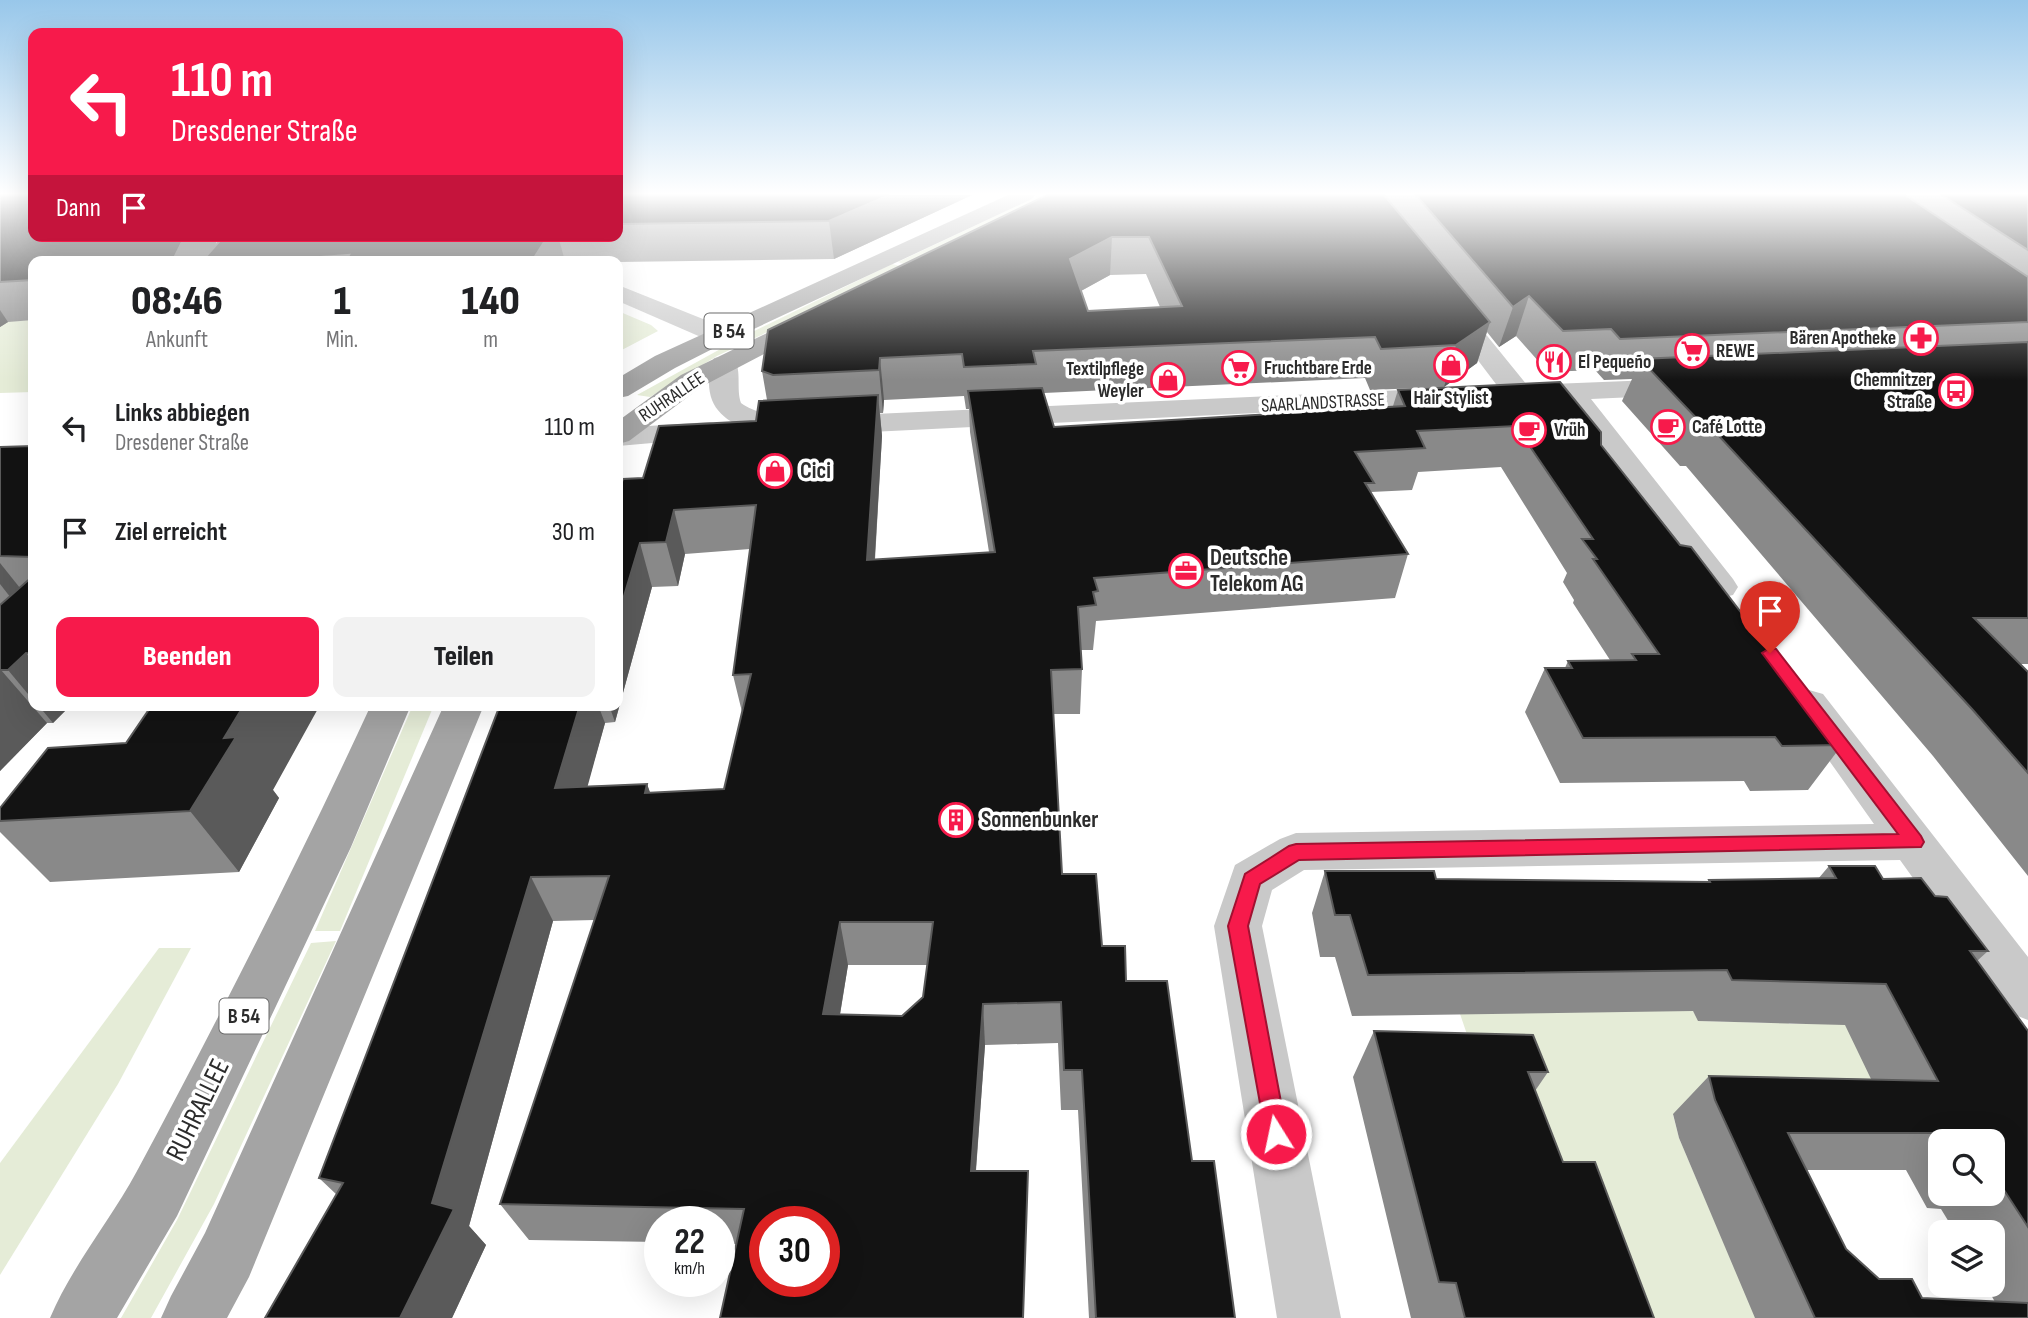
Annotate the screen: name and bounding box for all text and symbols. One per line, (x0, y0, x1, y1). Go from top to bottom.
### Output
text: 110 m (171, 52, 273, 111)
icon: left (56, 56, 147, 147)
text: Dresdener Straße (171, 112, 358, 151)
icon: arrive (115, 189, 153, 227)
text: Dann (56, 193, 101, 224)
text: 08:46 (131, 276, 223, 327)
text: 1 (333, 276, 351, 327)
text: 140 (461, 276, 520, 327)
road number: B 54 (704, 314, 754, 348)
pharmacy icon: Bären Apotheke (1902, 319, 1940, 357)
text: Ankunft (146, 326, 208, 354)
text: Min. (326, 326, 358, 354)
text: m (483, 326, 498, 354)
place label: Bären Apotheke (1790, 327, 1896, 350)
supermarket icon: REWE (1673, 332, 1711, 370)
place label: REWE (1716, 340, 1755, 363)
restaurant icon: El Pequeño (1535, 343, 1573, 381)
shop icon: Hair Stylist (1432, 346, 1470, 384)
supermarket icon: Fruchtbare Erde (1220, 349, 1258, 387)
place label: El Pequeño (1578, 351, 1651, 374)
place label: Fruchtbare Erde (1264, 357, 1372, 380)
place label: Textilpflege Weyler (1066, 358, 1144, 403)
shop icon: Textilpflege Weyler (1149, 361, 1187, 399)
street label: RUHRALLEE (635, 367, 709, 427)
place label: Chemnitzer Straße (1853, 369, 1932, 414)
bus stop icon: Chemnitzer Straße (1937, 372, 1975, 410)
place label: Hair Stylist (1413, 387, 1489, 410)
street label: SAARLANDSTRASSE (1260, 388, 1386, 418)
text: Links abbiegen (115, 398, 250, 429)
cafe icon: Café Lotte (1649, 408, 1687, 446)
icon: left (56, 409, 94, 447)
cafe icon: Vrüh (1510, 411, 1548, 449)
text: 110 m (544, 412, 595, 443)
place label: Café Lotte (1692, 416, 1762, 439)
place label: Vrüh (1554, 419, 1586, 442)
text: Dresdener Straße (115, 429, 249, 457)
shop icon: Cici (756, 452, 794, 490)
place label: Cici (800, 457, 831, 485)
icon: arrive (56, 514, 94, 552)
text: Ziel erreicht (115, 517, 227, 548)
text: 30 m (552, 517, 595, 548)
place label: Deutsche Telekom AG (1210, 544, 1304, 598)
office icon: Deutsche Telekom AG (1167, 552, 1205, 590)
pin (1740, 581, 1800, 653)
icon: arrive (1751, 592, 1789, 630)
button: Beenden (56, 617, 319, 697)
button: Teilen (333, 617, 595, 697)
building icon: Sonnenbunker (937, 801, 975, 839)
place label: Sonnenbunker (981, 806, 1098, 834)
road number: B 54 (219, 998, 268, 1034)
street label: RUHRALLEE (159, 1054, 237, 1166)
position arrow (1239, 1097, 1313, 1171)
map controls (1928, 1129, 2005, 1297)
button: search (1928, 1129, 2005, 1206)
speed limit sign: 30 (749, 1206, 840, 1297)
button: layers (1928, 1220, 2005, 1297)
text: 22 (674, 1221, 705, 1264)
text: km/h (674, 1258, 705, 1279)

